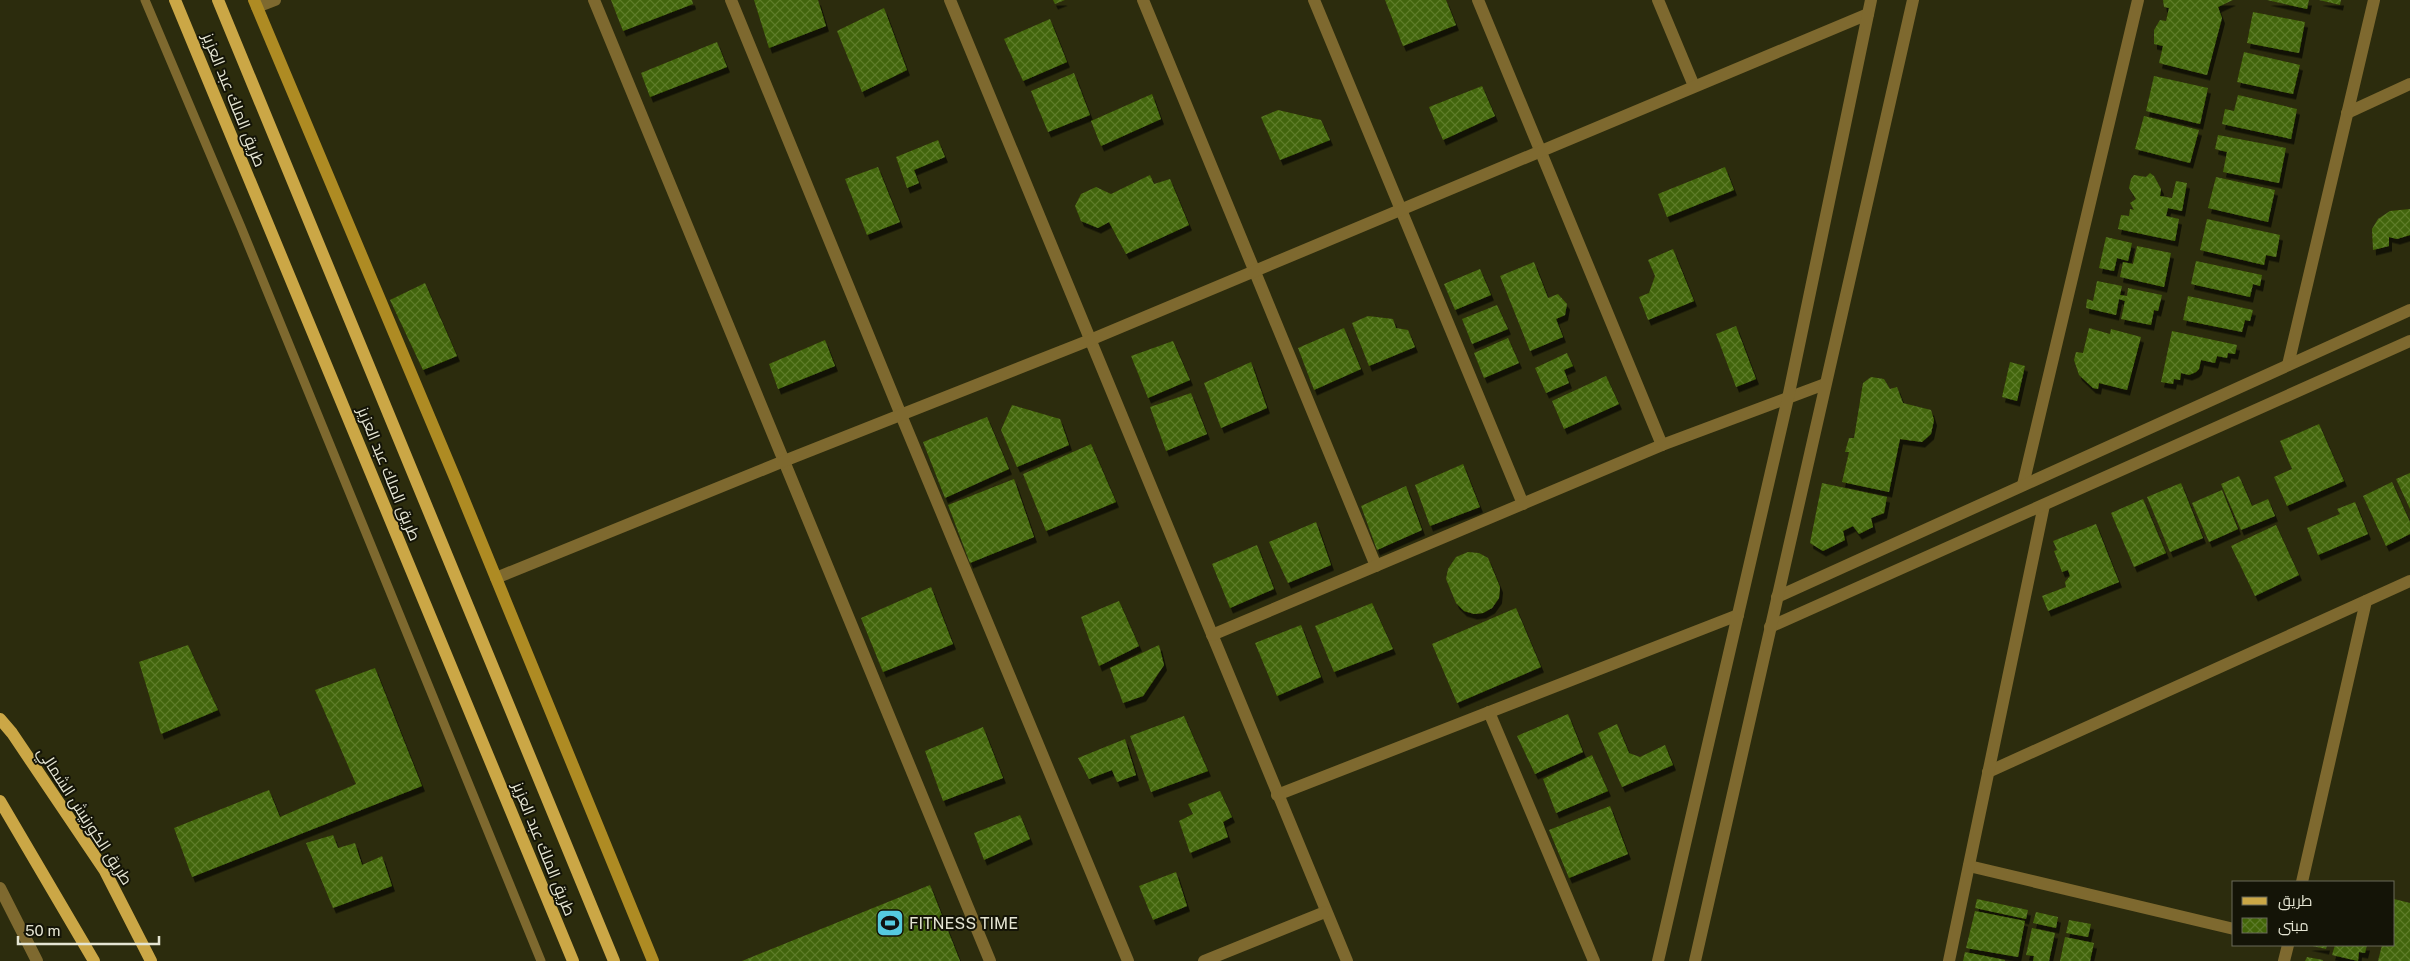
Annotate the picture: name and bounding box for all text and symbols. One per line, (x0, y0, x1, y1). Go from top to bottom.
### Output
street label: طريق الملك عبد العزيز (197, 29, 269, 170)
street label: طريق الملك عبد العزيز (352, 403, 424, 544)
street label: طريق الكورنيش الشمالي (30, 744, 137, 891)
street label: طريق الملك عبد العزيز (507, 778, 579, 919)
legend (2232, 881, 2395, 946)
text: طريق (2278, 892, 2312, 911)
sports icon: FITNESS TIME (875, 908, 905, 938)
scale bar (18, 914, 159, 946)
place label: FITNESS TIME (909, 914, 1018, 933)
text: مبنى (2278, 917, 2309, 936)
text: 50 m (25, 922, 60, 939)

